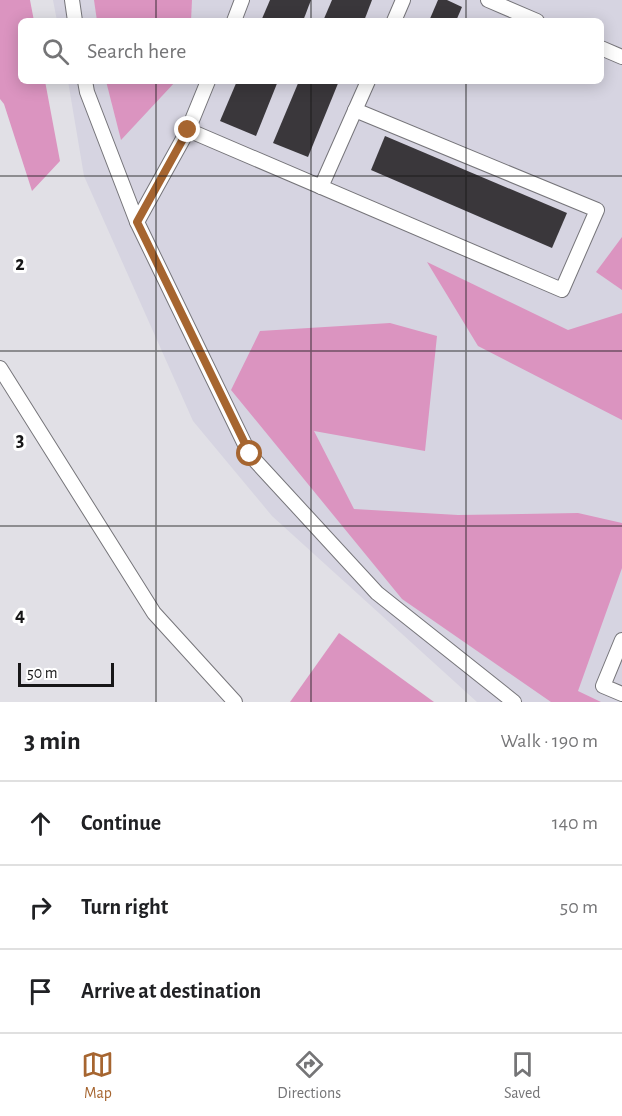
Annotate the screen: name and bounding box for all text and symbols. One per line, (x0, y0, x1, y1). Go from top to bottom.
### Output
search box (18, 18, 604, 84)
icon: search (39, 35, 72, 68)
text: Search here (87, 40, 186, 62)
route end (174, 116, 200, 142)
text: 2 (15, 254, 25, 274)
text: 3 (16, 430, 24, 450)
route start (236, 440, 262, 466)
text: 4 (15, 605, 25, 625)
scale bar (18, 660, 114, 688)
text: 50 m (27, 665, 58, 681)
text: 3 min (24, 728, 81, 754)
text: Walk · 190 m (501, 731, 598, 751)
icon: ahead (24, 807, 57, 840)
text: Continue (81, 812, 161, 834)
text: 140 m (552, 813, 598, 833)
icon: right (24, 891, 57, 924)
text: Turn right (81, 896, 168, 918)
text: 50 m (560, 897, 598, 917)
icon: arrive (24, 975, 57, 1008)
text: Arrive at destination (81, 980, 261, 1002)
tab: Map (81, 1048, 114, 1103)
tab: Directions (277, 1048, 341, 1103)
tab: Saved (504, 1048, 541, 1103)

